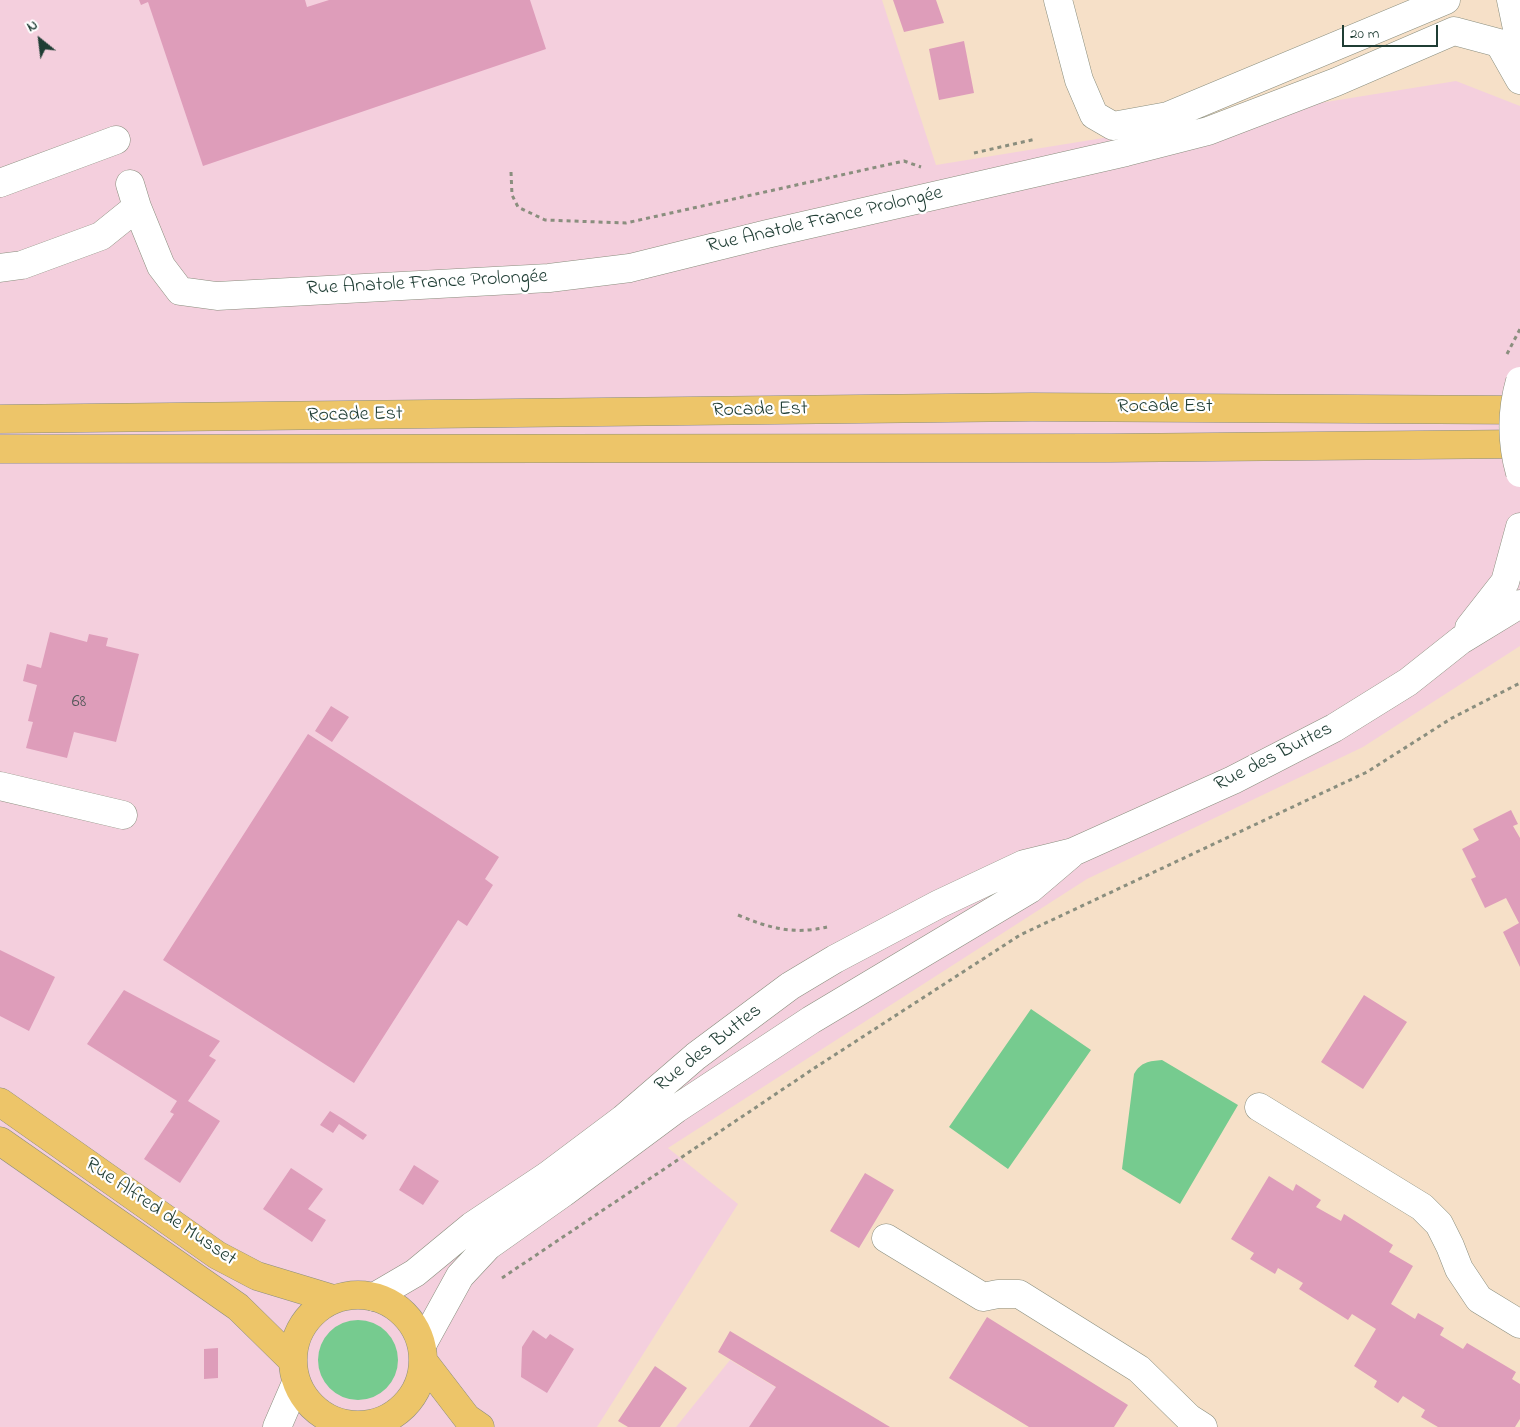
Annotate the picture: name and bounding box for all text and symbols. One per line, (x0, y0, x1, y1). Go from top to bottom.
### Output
north arrow (15, 15, 65, 65)
text: N (23, 15, 42, 38)
scale bar (1345, 15, 1441, 47)
text: 20 m (1350, 23, 1379, 45)
street label: Rue Anatole France Prolongée (705, 182, 945, 260)
street label: Rue Anatole France Prolongée (306, 266, 548, 302)
street label: Rocade Est (1117, 396, 1213, 420)
street label: Rocade Est (712, 398, 808, 424)
street label: Rocade Est (307, 403, 403, 429)
house number: 68 (72, 692, 86, 714)
street label: Rue des Buttes (1211, 718, 1337, 798)
street label: Rue des Buttes (651, 1000, 767, 1098)
street label: Rue Alfred de Musset (80, 1154, 240, 1272)

